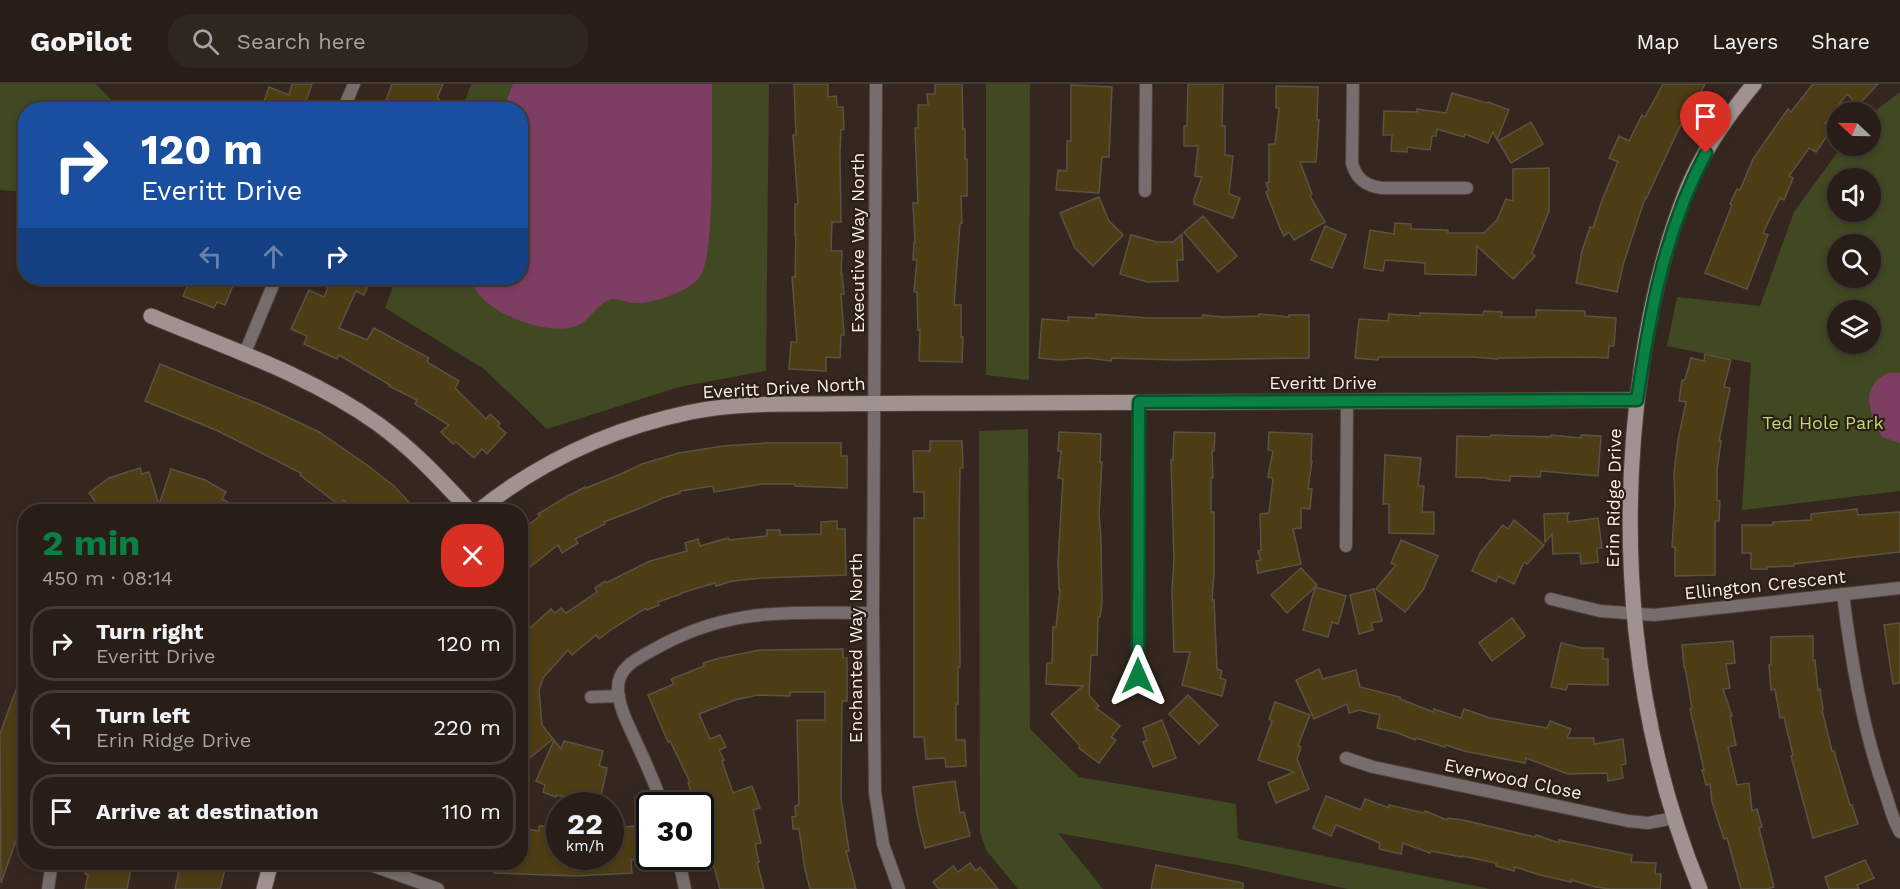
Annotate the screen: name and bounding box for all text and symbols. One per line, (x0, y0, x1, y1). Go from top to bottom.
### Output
search box (168, 14, 588, 68)
text: GoPilot (30, 25, 132, 58)
icon: search (189, 25, 222, 58)
text: Search here (237, 29, 366, 54)
text: Map (1636, 29, 1679, 54)
text: Layers (1712, 29, 1778, 54)
text: Share (1811, 29, 1870, 54)
pin (1680, 91, 1731, 153)
icon: arrive (1689, 100, 1722, 133)
north arrow (1827, 102, 1881, 156)
map controls (1827, 102, 1881, 354)
text: 120 m (141, 125, 263, 174)
icon: right (42, 126, 120, 204)
street label: Executive Way North (847, 153, 868, 333)
button: sound (1827, 168, 1881, 222)
text: Everitt Drive (141, 175, 302, 207)
button: search (1827, 234, 1881, 288)
icon: left (194, 240, 227, 273)
icon: ahead (257, 240, 290, 273)
icon: right (320, 240, 353, 273)
button: layers (1827, 300, 1881, 354)
street label: Everitt Drive (1269, 372, 1377, 393)
street label: Everitt Drive North (702, 373, 866, 402)
park label: Ted Hole Park (1762, 412, 1884, 433)
street label: Erin Ridge Drive (1602, 428, 1625, 568)
text: 2 min (42, 522, 140, 564)
button: close (441, 524, 504, 587)
street label: Enchanted Way North (845, 553, 866, 743)
text: 450 m · 08:14 (42, 566, 173, 590)
street label: Ellington Crescent (1683, 566, 1847, 603)
text: Turn right (96, 619, 203, 644)
icon: right (45, 627, 78, 660)
text: 120 m (437, 631, 501, 656)
text: Everitt Drive (96, 644, 216, 668)
position arrow (1106, 644, 1170, 708)
text: Turn left (96, 703, 190, 728)
icon: left (45, 711, 78, 744)
text: 220 m (433, 715, 501, 740)
text: Erin Ridge Drive (96, 728, 251, 752)
street label: Everwood Close (1442, 754, 1584, 803)
speed limit sign: 30 (636, 792, 714, 870)
icon: arrive (45, 795, 78, 828)
text: Arrive at destination (96, 799, 319, 824)
text: 110 m (442, 799, 501, 824)
text: 22 (567, 806, 603, 841)
text: km/h (566, 837, 604, 855)

